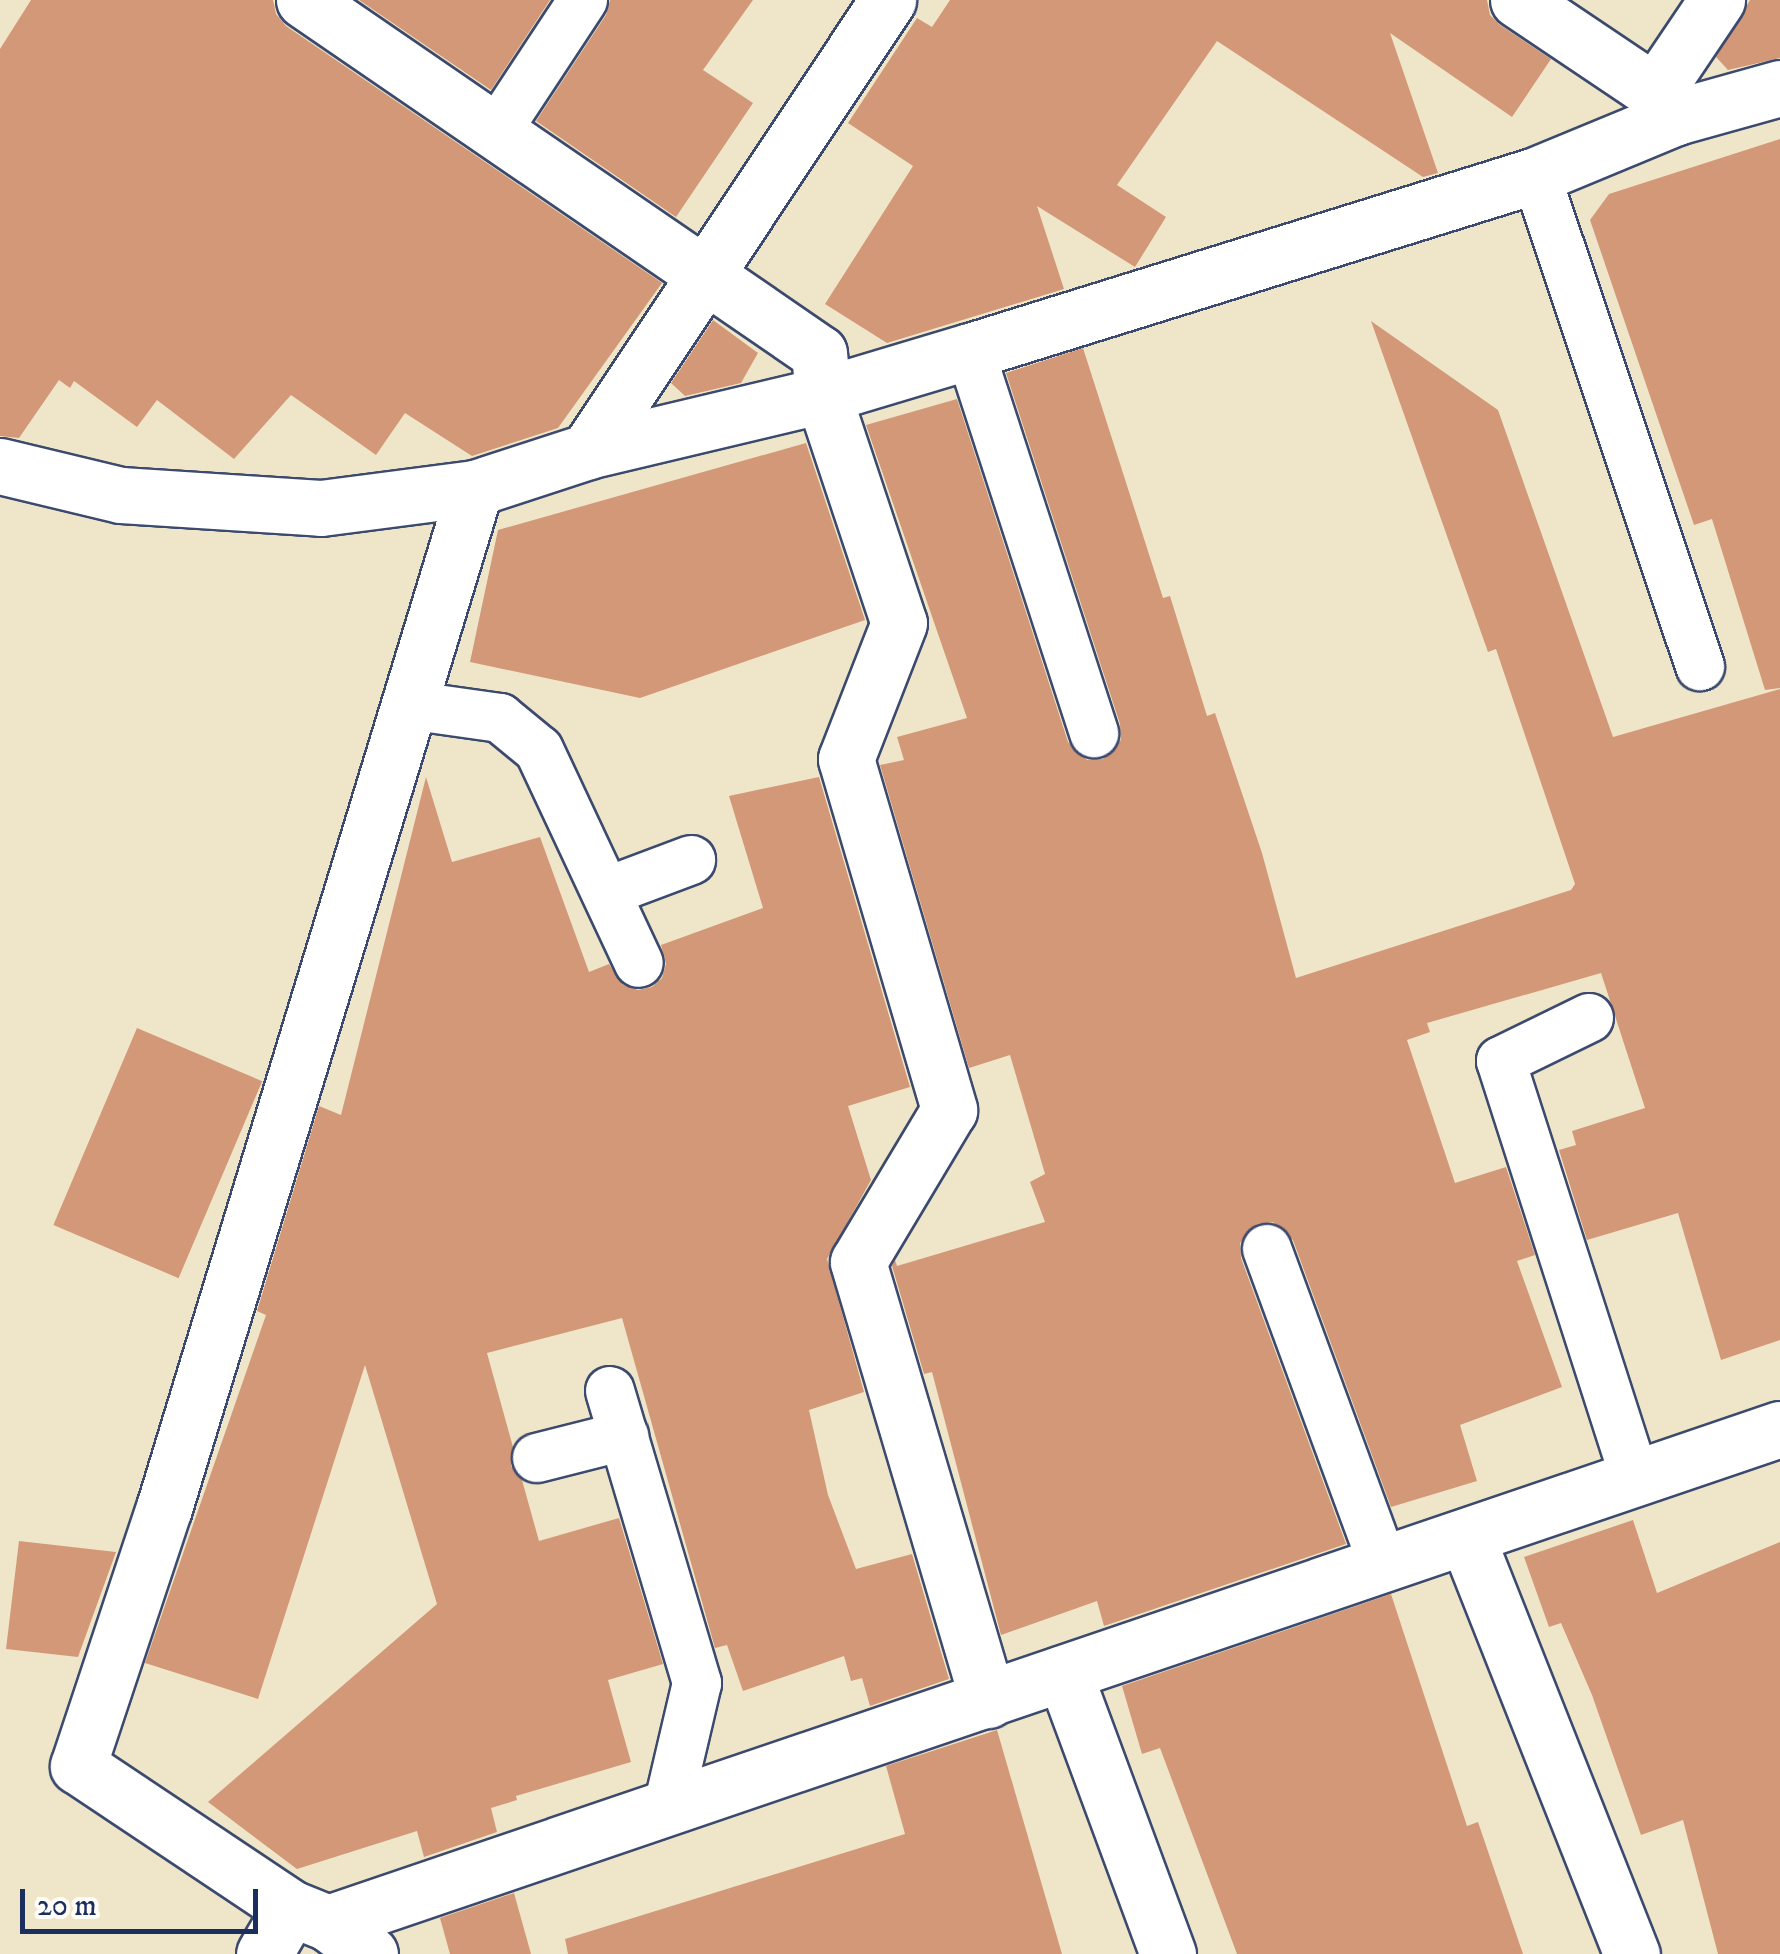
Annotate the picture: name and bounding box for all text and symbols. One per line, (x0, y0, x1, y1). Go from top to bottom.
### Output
scale bar (25, 1869, 262, 1931)
text: 20 m (37, 1888, 97, 1925)

